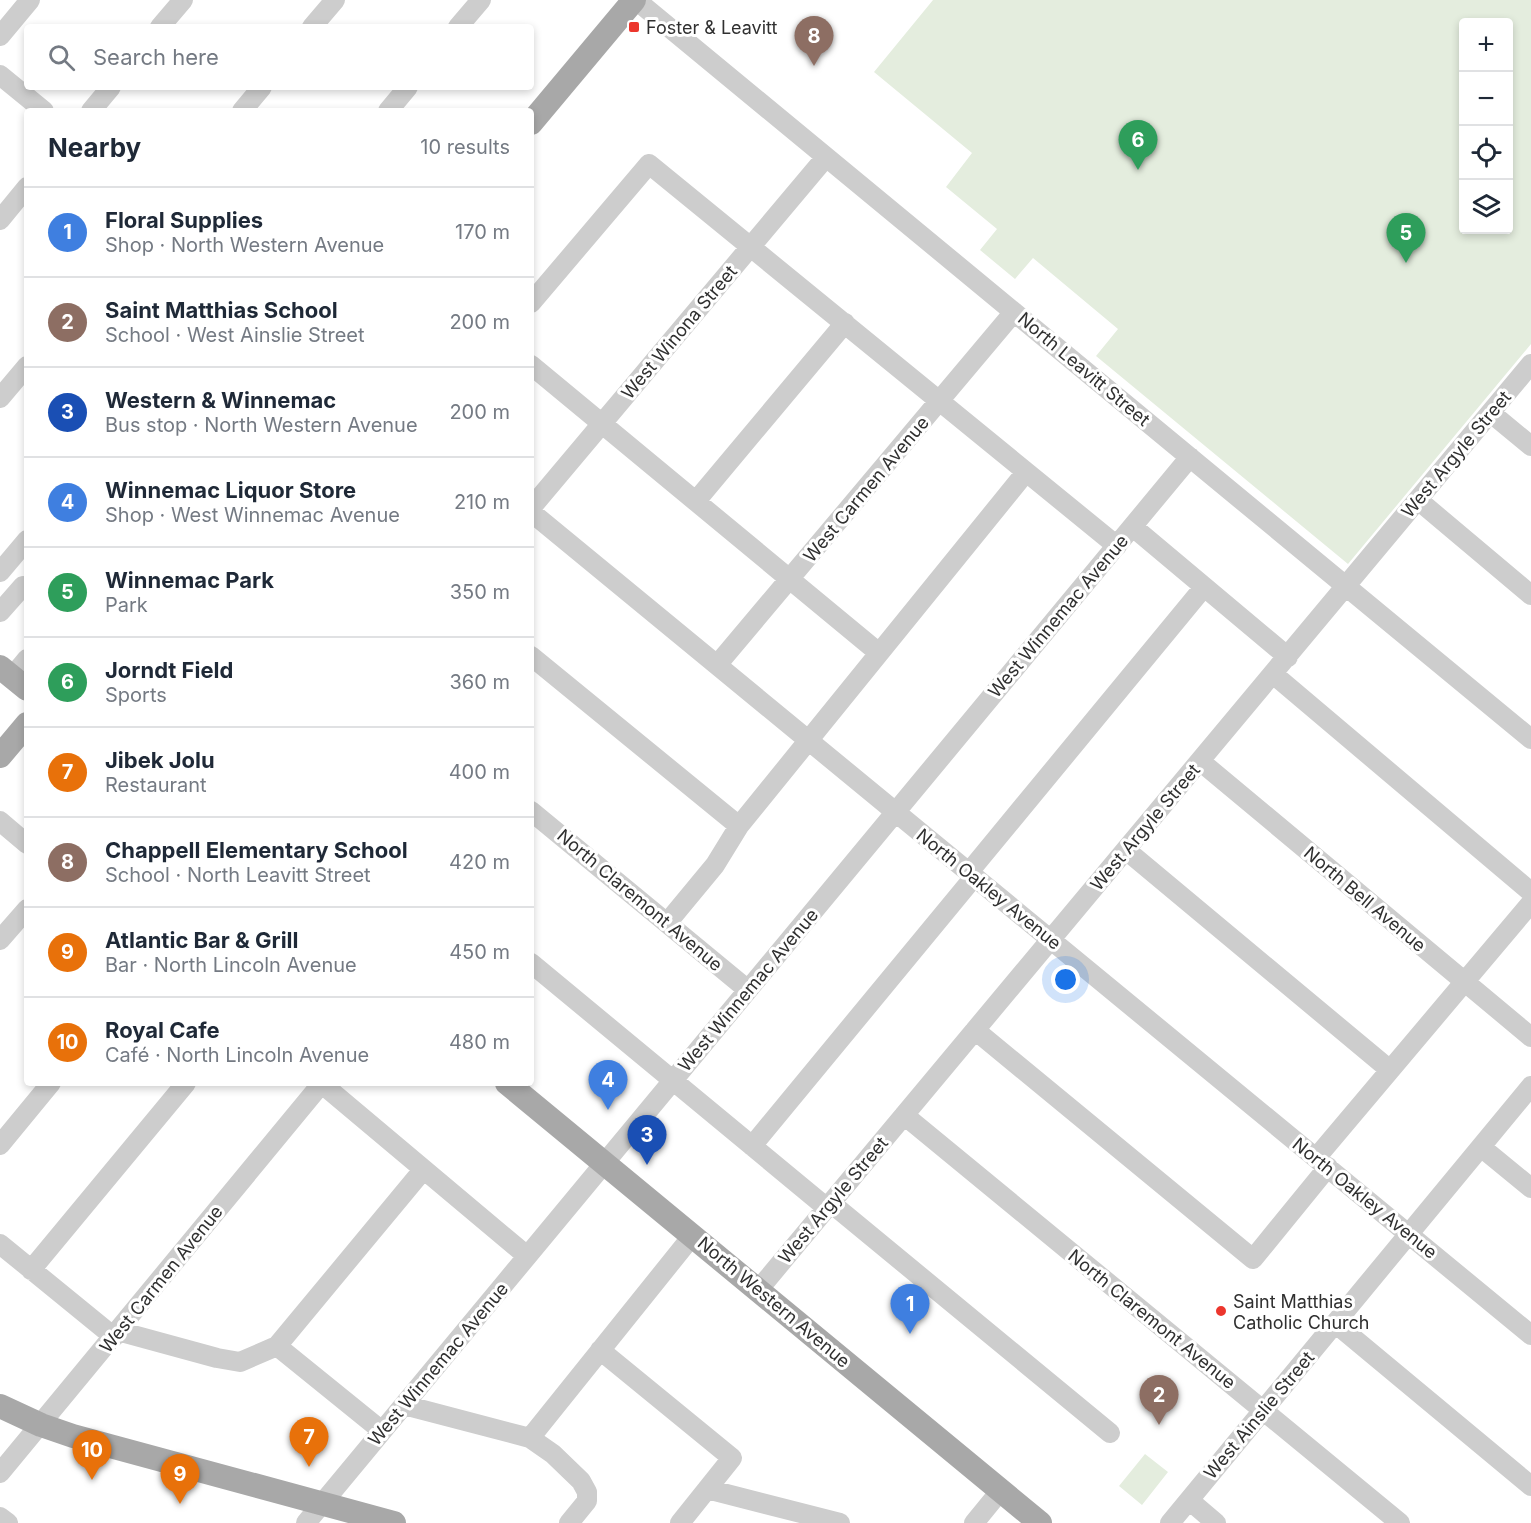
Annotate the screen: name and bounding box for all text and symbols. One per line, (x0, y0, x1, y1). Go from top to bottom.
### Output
pin: 8 (794, 16, 834, 66)
place label: Foster & Leavitt (646, 17, 778, 38)
map controls (1459, 18, 1513, 234)
button: + (1459, 18, 1513, 72)
marker: Foster & Leavitt (627, 20, 641, 34)
search box (24, 24, 534, 90)
icon: search (45, 41, 78, 74)
text: Search here (93, 44, 219, 70)
button: − (1459, 72, 1513, 126)
pin: 6 (1118, 120, 1158, 170)
button: locate (1459, 126, 1513, 180)
text: Nearby (48, 132, 141, 163)
text: 10 results (420, 135, 510, 159)
button: layers (1459, 180, 1513, 234)
text: Floral Supplies (105, 207, 263, 233)
pin: 5 (1386, 214, 1426, 263)
text: 1 (63, 220, 72, 244)
text: 170 m (455, 220, 510, 244)
text: Shop · North Western Avenue (105, 233, 384, 257)
street label: West Winona Street (617, 261, 741, 403)
text: Saint Matthias School (105, 297, 338, 323)
street label: North Leavitt Street (1014, 308, 1154, 430)
text: 2 (61, 310, 74, 334)
text: 200 m (449, 310, 510, 334)
text: School · West Ainslie Street (105, 323, 365, 347)
street label: West Argyle Street (1397, 386, 1515, 522)
text: Western & Winnemac (105, 387, 336, 413)
text: 3 (61, 400, 74, 424)
text: 200 m (449, 400, 510, 424)
street label: West Carmen Avenue (799, 412, 933, 566)
text: Bus stop · North Western Avenue (105, 413, 418, 437)
text: Winnemac Liquor Store (105, 477, 356, 503)
text: 4 (61, 490, 74, 514)
text: 210 m (454, 490, 510, 514)
text: Shop · West Winnemac Avenue (105, 503, 400, 527)
street label: West Winnemac Avenue (984, 530, 1132, 702)
text: Winnemac Park (105, 567, 274, 593)
text: 5 (61, 580, 74, 604)
text: 350 m (450, 580, 510, 604)
text: Park (105, 593, 148, 617)
text: Jorndt Field (105, 657, 233, 683)
text: 6 (61, 670, 74, 694)
text: 360 m (449, 670, 510, 694)
text: Sports (105, 683, 167, 707)
text: Jibek Jolu (105, 747, 215, 773)
street label: West Argyle Street (1086, 759, 1204, 895)
text: 7 (62, 760, 73, 784)
text: 400 m (449, 760, 510, 784)
text: Restaurant (105, 773, 207, 797)
street label: North Oakley Avenue (913, 824, 1065, 954)
street label: North Claremont Avenue (553, 825, 727, 975)
text: Chappell Elementary School (105, 837, 408, 863)
street label: North Bell Avenue (1300, 842, 1430, 956)
text: 8 (61, 850, 74, 874)
text: 420 m (449, 850, 510, 874)
text: School · North Leavitt Street (105, 863, 371, 887)
street label: West Winnemac Avenue (674, 904, 822, 1076)
text: Atlantic Bar & Grill (105, 927, 299, 953)
text: 9 (61, 940, 74, 964)
text: 450 m (449, 940, 510, 964)
text: Bar · North Lincoln Avenue (105, 953, 357, 977)
your location (1051, 965, 1080, 994)
text: Royal Cafe (105, 1017, 220, 1043)
text: 10 (56, 1030, 79, 1054)
text: 480 m (449, 1030, 510, 1054)
text: Café · North Lincoln Avenue (105, 1043, 369, 1067)
pin: 4 (588, 1060, 628, 1110)
pin: 3 (628, 1116, 666, 1165)
street label: West Argyle Street (774, 1132, 892, 1268)
street label: North Oakley Avenue (1289, 1133, 1441, 1263)
street label: West Carmen Avenue (95, 1201, 227, 1357)
street label: North Western Avenue (694, 1232, 854, 1372)
street label: North Claremont Avenue (1064, 1245, 1240, 1393)
street label: West Winnemac Avenue (364, 1278, 512, 1450)
pin: 1 (890, 1284, 930, 1334)
place label: Saint Matthias Catholic Church (1233, 1291, 1370, 1333)
marker: Saint Matthias Catholic Church (1214, 1304, 1228, 1318)
street label: West Ainslie Street (1200, 1347, 1318, 1483)
pin: 2 (1140, 1376, 1178, 1425)
pin: 7 (290, 1418, 328, 1467)
pin: 10 (72, 1430, 112, 1480)
pin: 9 (160, 1454, 200, 1504)

